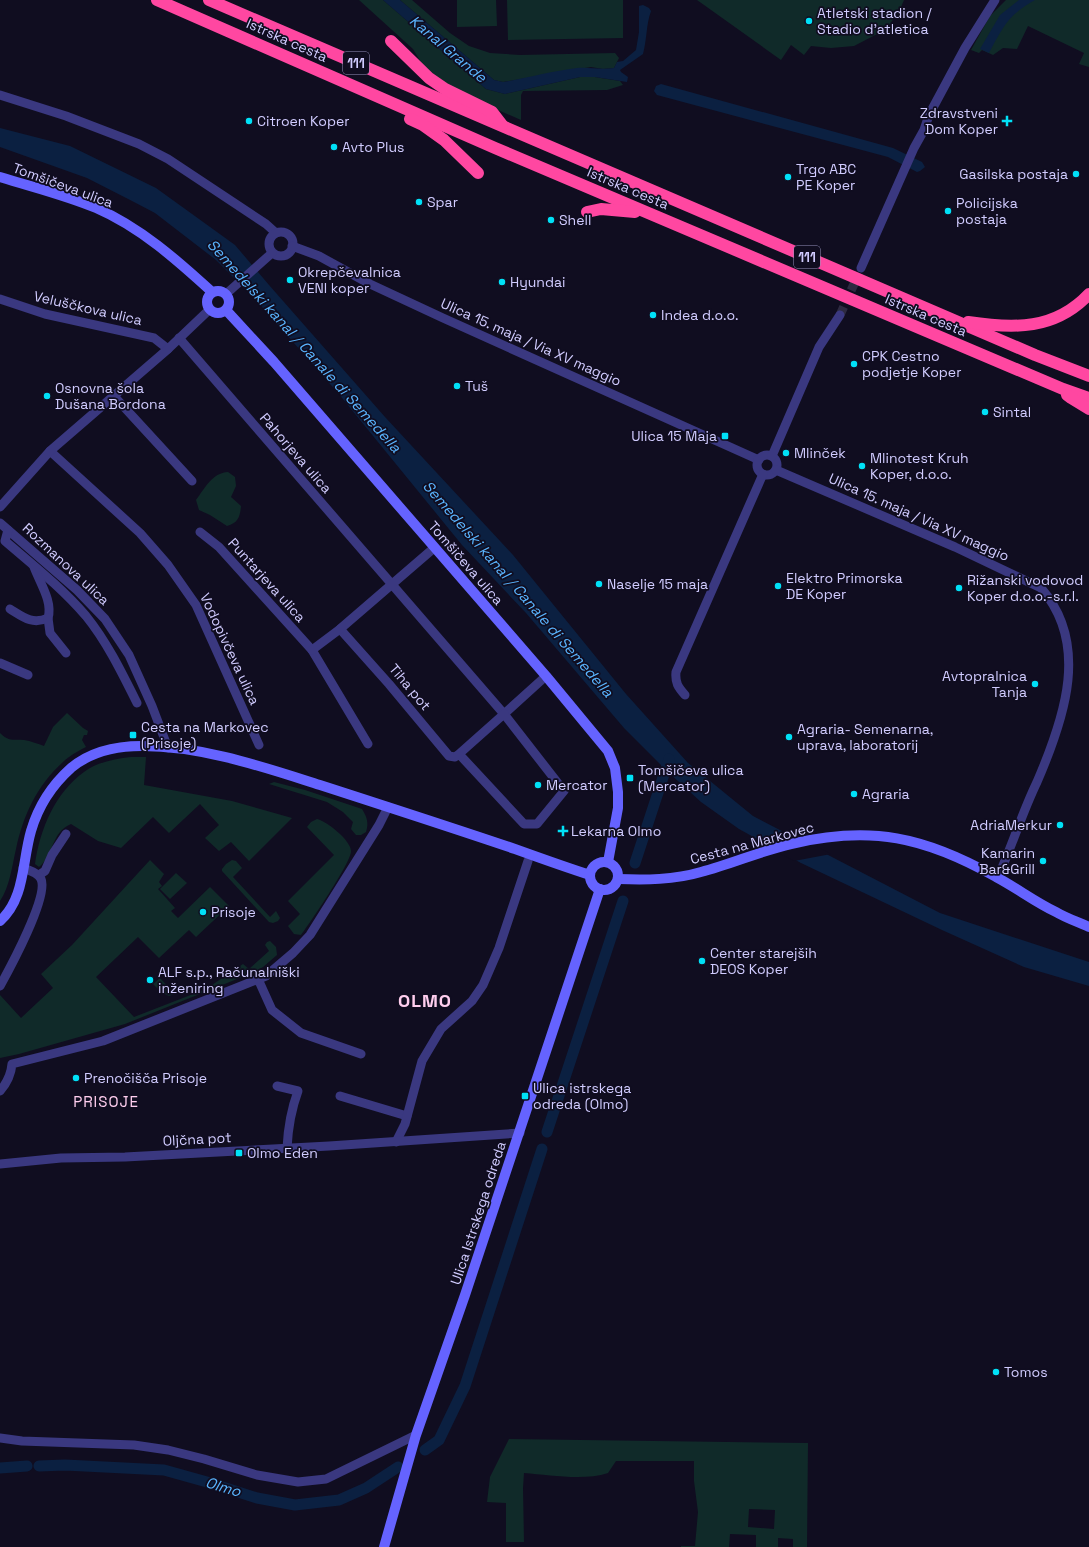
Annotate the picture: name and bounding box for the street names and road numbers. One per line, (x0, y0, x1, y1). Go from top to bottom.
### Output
street label: Istrska cesta (244, 14, 330, 66)
road number: 111 (343, 52, 369, 74)
street label: Tomšičeva ulica (10, 158, 116, 212)
street label: Istrska cesta (584, 163, 672, 213)
road number: 111 (794, 246, 820, 268)
street label: Veluščkova ulica (32, 287, 144, 329)
street label: Istrska cesta (882, 290, 970, 340)
street label: Ulica 15. maja / Via XV maggio (438, 294, 624, 390)
street label: Pahorjeva ulica (256, 409, 336, 497)
street label: Ulica 15. maja / Via XV maggio (826, 469, 1012, 565)
street label: Tomšičeva ulica (425, 517, 507, 609)
street label: Rozmanova ulica (19, 519, 113, 609)
street label: Puntarjeva ulica (224, 534, 310, 626)
street label: Vodopivčeva ulica (196, 590, 264, 708)
street label: Tiha pot (385, 660, 435, 714)
street label: Cesta na Markovec (688, 818, 816, 868)
street label: Oljčna pot (162, 1128, 232, 1150)
street label: Ulica Istrskega odreda (446, 1139, 510, 1287)

